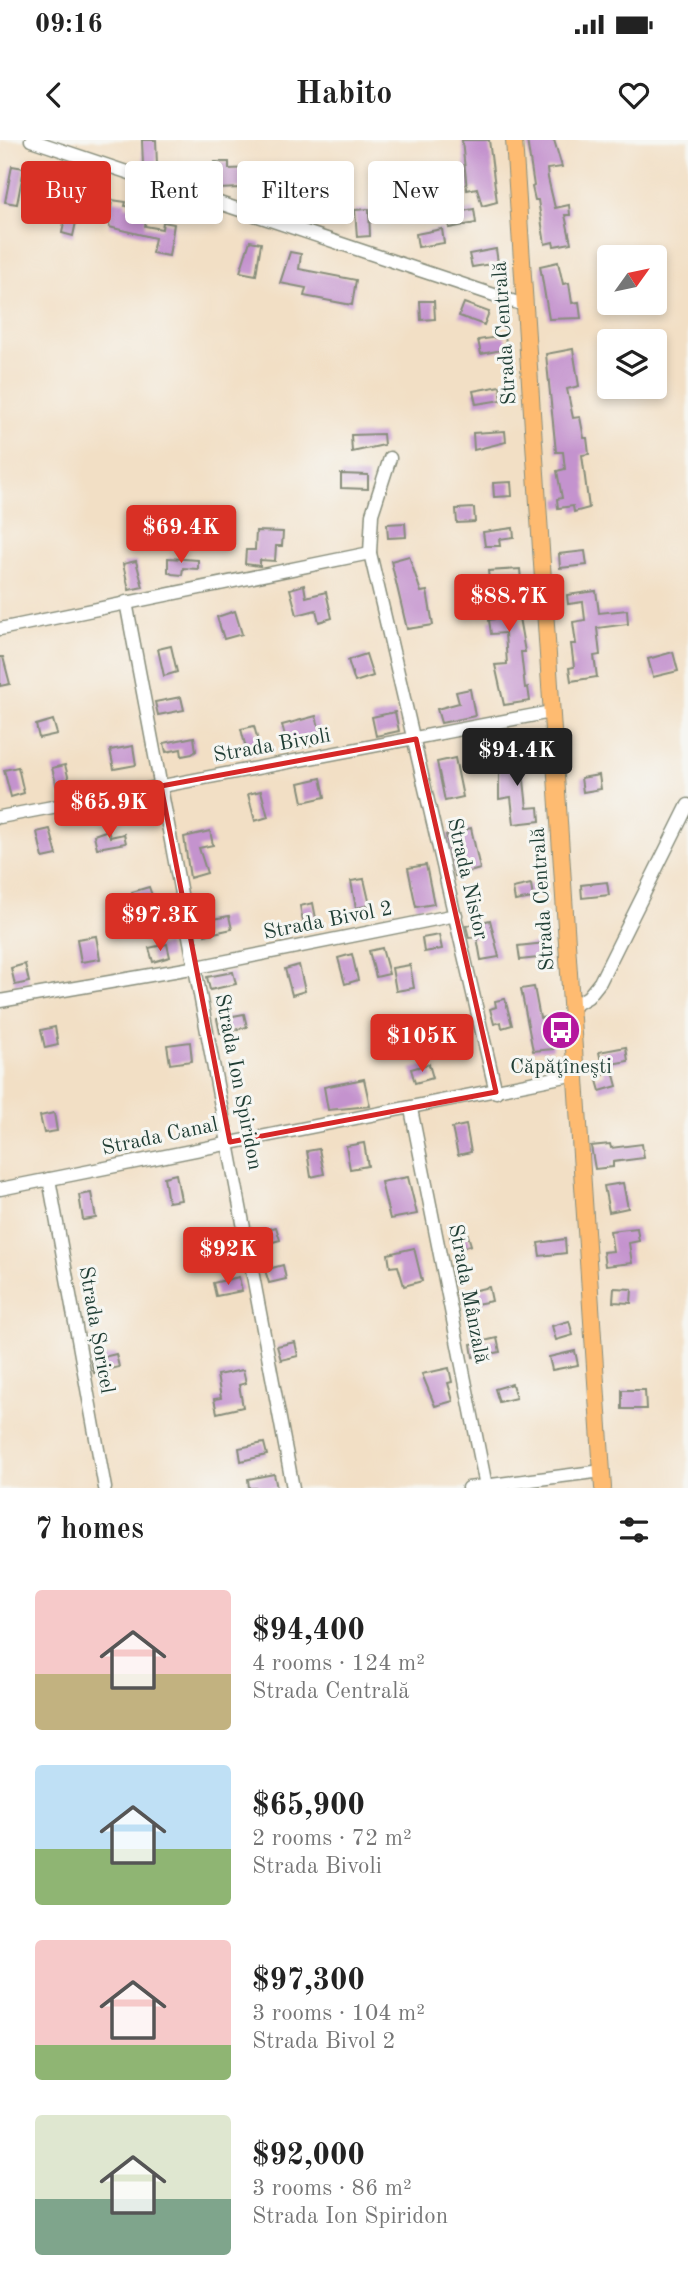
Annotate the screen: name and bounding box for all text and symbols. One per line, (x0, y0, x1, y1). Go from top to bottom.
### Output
text: 09:16 (35, 12, 103, 38)
icon: back (35, 76, 73, 114)
icon: heart (615, 76, 653, 114)
text: Habito (296, 79, 392, 111)
chip: Buy (21, 161, 111, 224)
chip: Rent (125, 161, 223, 224)
chip: Filters (237, 161, 354, 224)
chip: New (368, 161, 464, 224)
north arrow (597, 245, 667, 315)
map controls (597, 245, 667, 399)
street label: Strada Centrală (490, 260, 520, 406)
button: layers (597, 329, 667, 399)
pin: $69.4K (124, 506, 238, 565)
text: $69.4K (142, 516, 220, 539)
pin: $88.7K (452, 574, 566, 634)
text: $88.7K (470, 585, 548, 608)
street label: Strada Bivoli (212, 725, 332, 767)
pin: $94.4K (460, 728, 574, 788)
text: $94.4K (478, 739, 556, 762)
pin: $65.9K (52, 780, 166, 840)
text: $65.9K (70, 791, 148, 814)
street label: Strada Nistor (443, 816, 491, 942)
street label: Strada Centrală (528, 826, 558, 972)
pin: $97.3K (103, 894, 217, 953)
street label: Strada Bivol 2 (262, 898, 394, 944)
text: $97.3K (121, 904, 199, 927)
street label: Strada Ion Spiridon (211, 992, 265, 1172)
bus stop icon: Căpăţîneşti (540, 1009, 582, 1051)
pin: $105K (373, 1014, 471, 1074)
text: $105K (386, 1025, 458, 1048)
place label: Căpăţîneşti (510, 1057, 612, 1078)
street label: Strada Canal (100, 1114, 220, 1160)
street label: Strada Mânzală (444, 1223, 492, 1365)
pin: $92K (187, 1228, 269, 1287)
text: $92K (199, 1238, 257, 1261)
street label: Strada Șoricel (74, 1265, 118, 1396)
icon: filters (615, 1511, 653, 1549)
text: 7 homes (35, 1515, 144, 1545)
text: $94,400 (252, 1616, 365, 1646)
icon: home (91, 1618, 175, 1702)
text: 4 rooms · 124 m² (252, 1652, 425, 1675)
text: Strada Centrală (252, 1680, 410, 1703)
text: $65,900 (252, 1791, 365, 1821)
icon: home (91, 1793, 175, 1877)
text: 2 rooms · 72 m² (252, 1827, 412, 1850)
text: Strada Bivoli (252, 1855, 382, 1878)
text: $97,300 (252, 1966, 365, 1996)
icon: home (91, 1968, 175, 2052)
text: 3 rooms · 104 m² (252, 2002, 425, 2025)
text: Strada Bivol 2 (252, 2030, 395, 2053)
text: $92,000 (252, 2141, 365, 2171)
icon: home (91, 2143, 175, 2227)
text: 3 rooms · 86 m² (252, 2177, 412, 2200)
text: Strada Ion Spiridon (252, 2205, 448, 2228)

